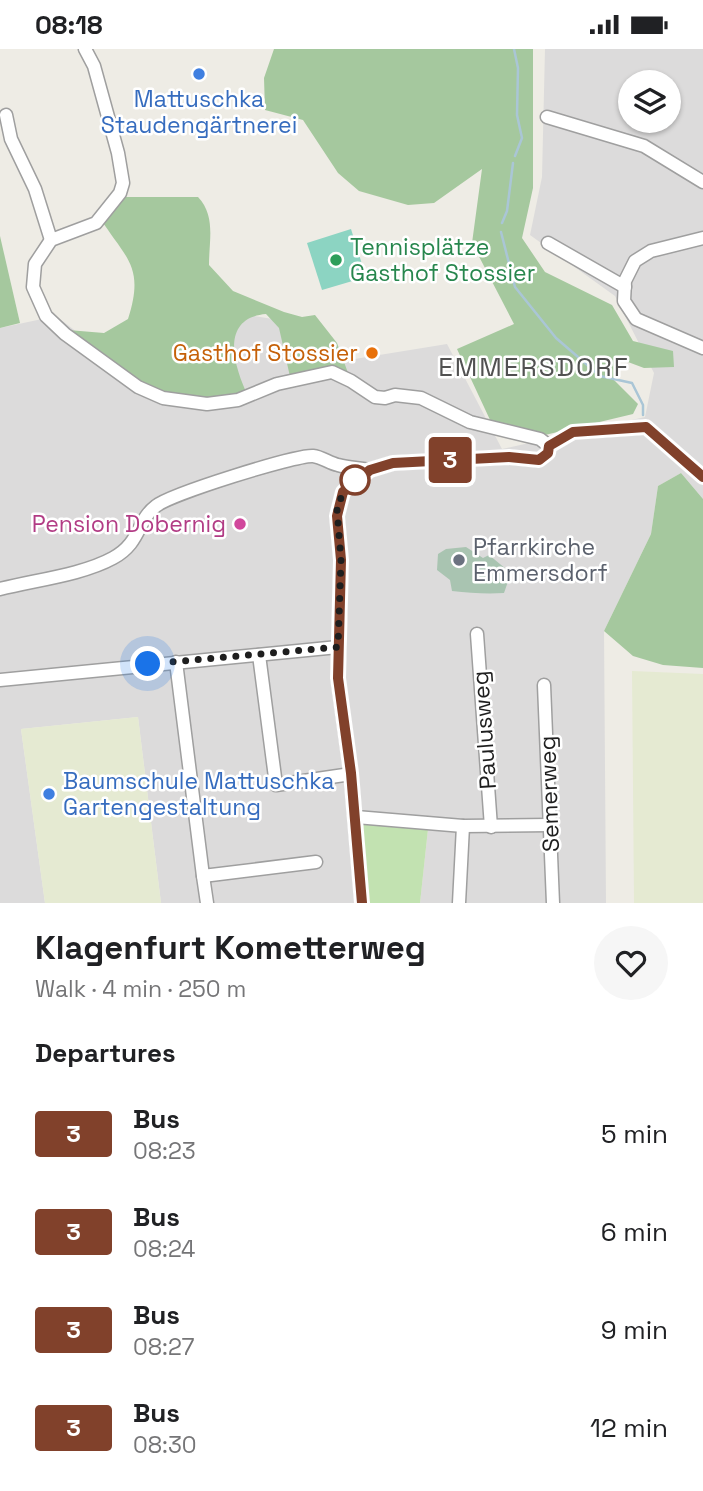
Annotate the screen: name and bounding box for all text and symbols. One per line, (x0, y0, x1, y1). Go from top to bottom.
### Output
text: 08:18 (35, 8, 103, 42)
marker: Mattuschka Staudengärtnerei (191, 66, 207, 82)
map controls (618, 70, 681, 133)
button: layers (618, 70, 681, 133)
place label: Mattuschka Staudengärtnerei (101, 84, 297, 140)
place label: Tennisplätze Gasthof Stossier (350, 232, 535, 288)
marker: Tennisplätze Gasthof Stossier (328, 252, 344, 268)
place label: Gasthof Stossier (173, 338, 358, 368)
marker: Gasthof Stossier (364, 345, 380, 361)
district label: EMMERSDORF (438, 350, 630, 384)
line badge: 3 (427, 437, 473, 483)
text: 3 (443, 444, 457, 475)
unlabelled marker (340, 465, 370, 495)
place label: Pension Dobernig (32, 509, 226, 539)
marker: Pension Dobernig (232, 516, 248, 532)
place label: Pfarrkirche Emmersdorf (473, 532, 608, 588)
marker: Pfarrkirche Emmersdorf (451, 552, 467, 568)
your location (130, 646, 165, 681)
street label: Paulusweg (465, 670, 503, 790)
street label: Semerweg (532, 735, 566, 853)
place label: Baumschule Mattuschka Gartengestaltung (63, 766, 335, 822)
marker: Baumschule Mattuschka Gartengestaltung (41, 786, 57, 802)
button: heart (594, 926, 668, 1000)
text: Klagenfurt Kometterweg (35, 927, 426, 969)
text: Walk · 4 min · 250 m (35, 974, 246, 1004)
text: Departures (35, 1036, 176, 1070)
text: Bus (133, 1102, 180, 1136)
text: 5 min (601, 1117, 668, 1151)
text: 3 (66, 1118, 81, 1149)
text: 08:23 (133, 1136, 196, 1166)
text: Bus (133, 1200, 180, 1234)
text: 6 min (601, 1215, 668, 1249)
text: 3 (66, 1216, 81, 1247)
text: 08:24 (133, 1234, 195, 1264)
text: Bus (133, 1298, 180, 1332)
text: 9 min (601, 1313, 668, 1347)
text: 3 (66, 1314, 81, 1345)
text: 08:27 (133, 1332, 195, 1362)
text: Bus (133, 1396, 180, 1430)
text: 12 min (590, 1411, 668, 1445)
text: 3 (66, 1412, 81, 1443)
text: 08:30 (133, 1430, 197, 1460)

